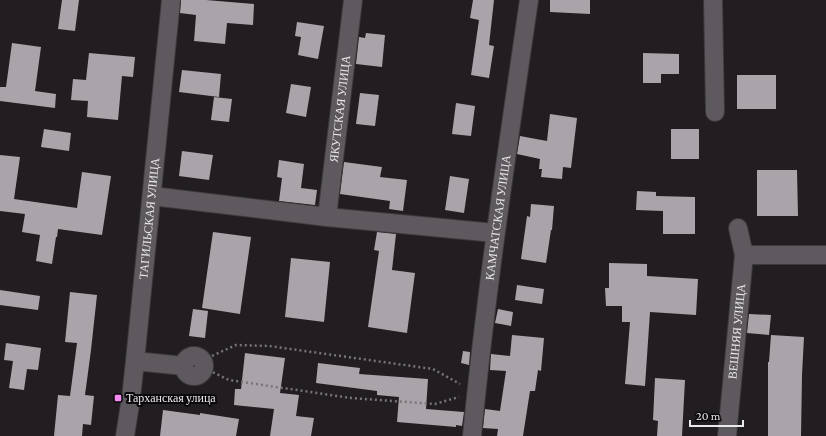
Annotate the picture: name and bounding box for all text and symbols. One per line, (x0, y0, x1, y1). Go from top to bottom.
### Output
street label: ЯКУТСКАЯ УЛИЦА (327, 54, 353, 163)
street label: КАМЧАТСКАЯ УЛИЦА (483, 154, 514, 281)
street label: ТАГИЛЬСКАЯ УЛИЦА (136, 157, 162, 280)
street label: ВЕШНЯЯ УЛИЦА (725, 283, 748, 380)
place label: Тарханская улица (126, 391, 216, 405)
marker: Тарханская улица (113, 393, 123, 403)
scale bar (690, 402, 743, 428)
text: 20 m (696, 409, 721, 423)

